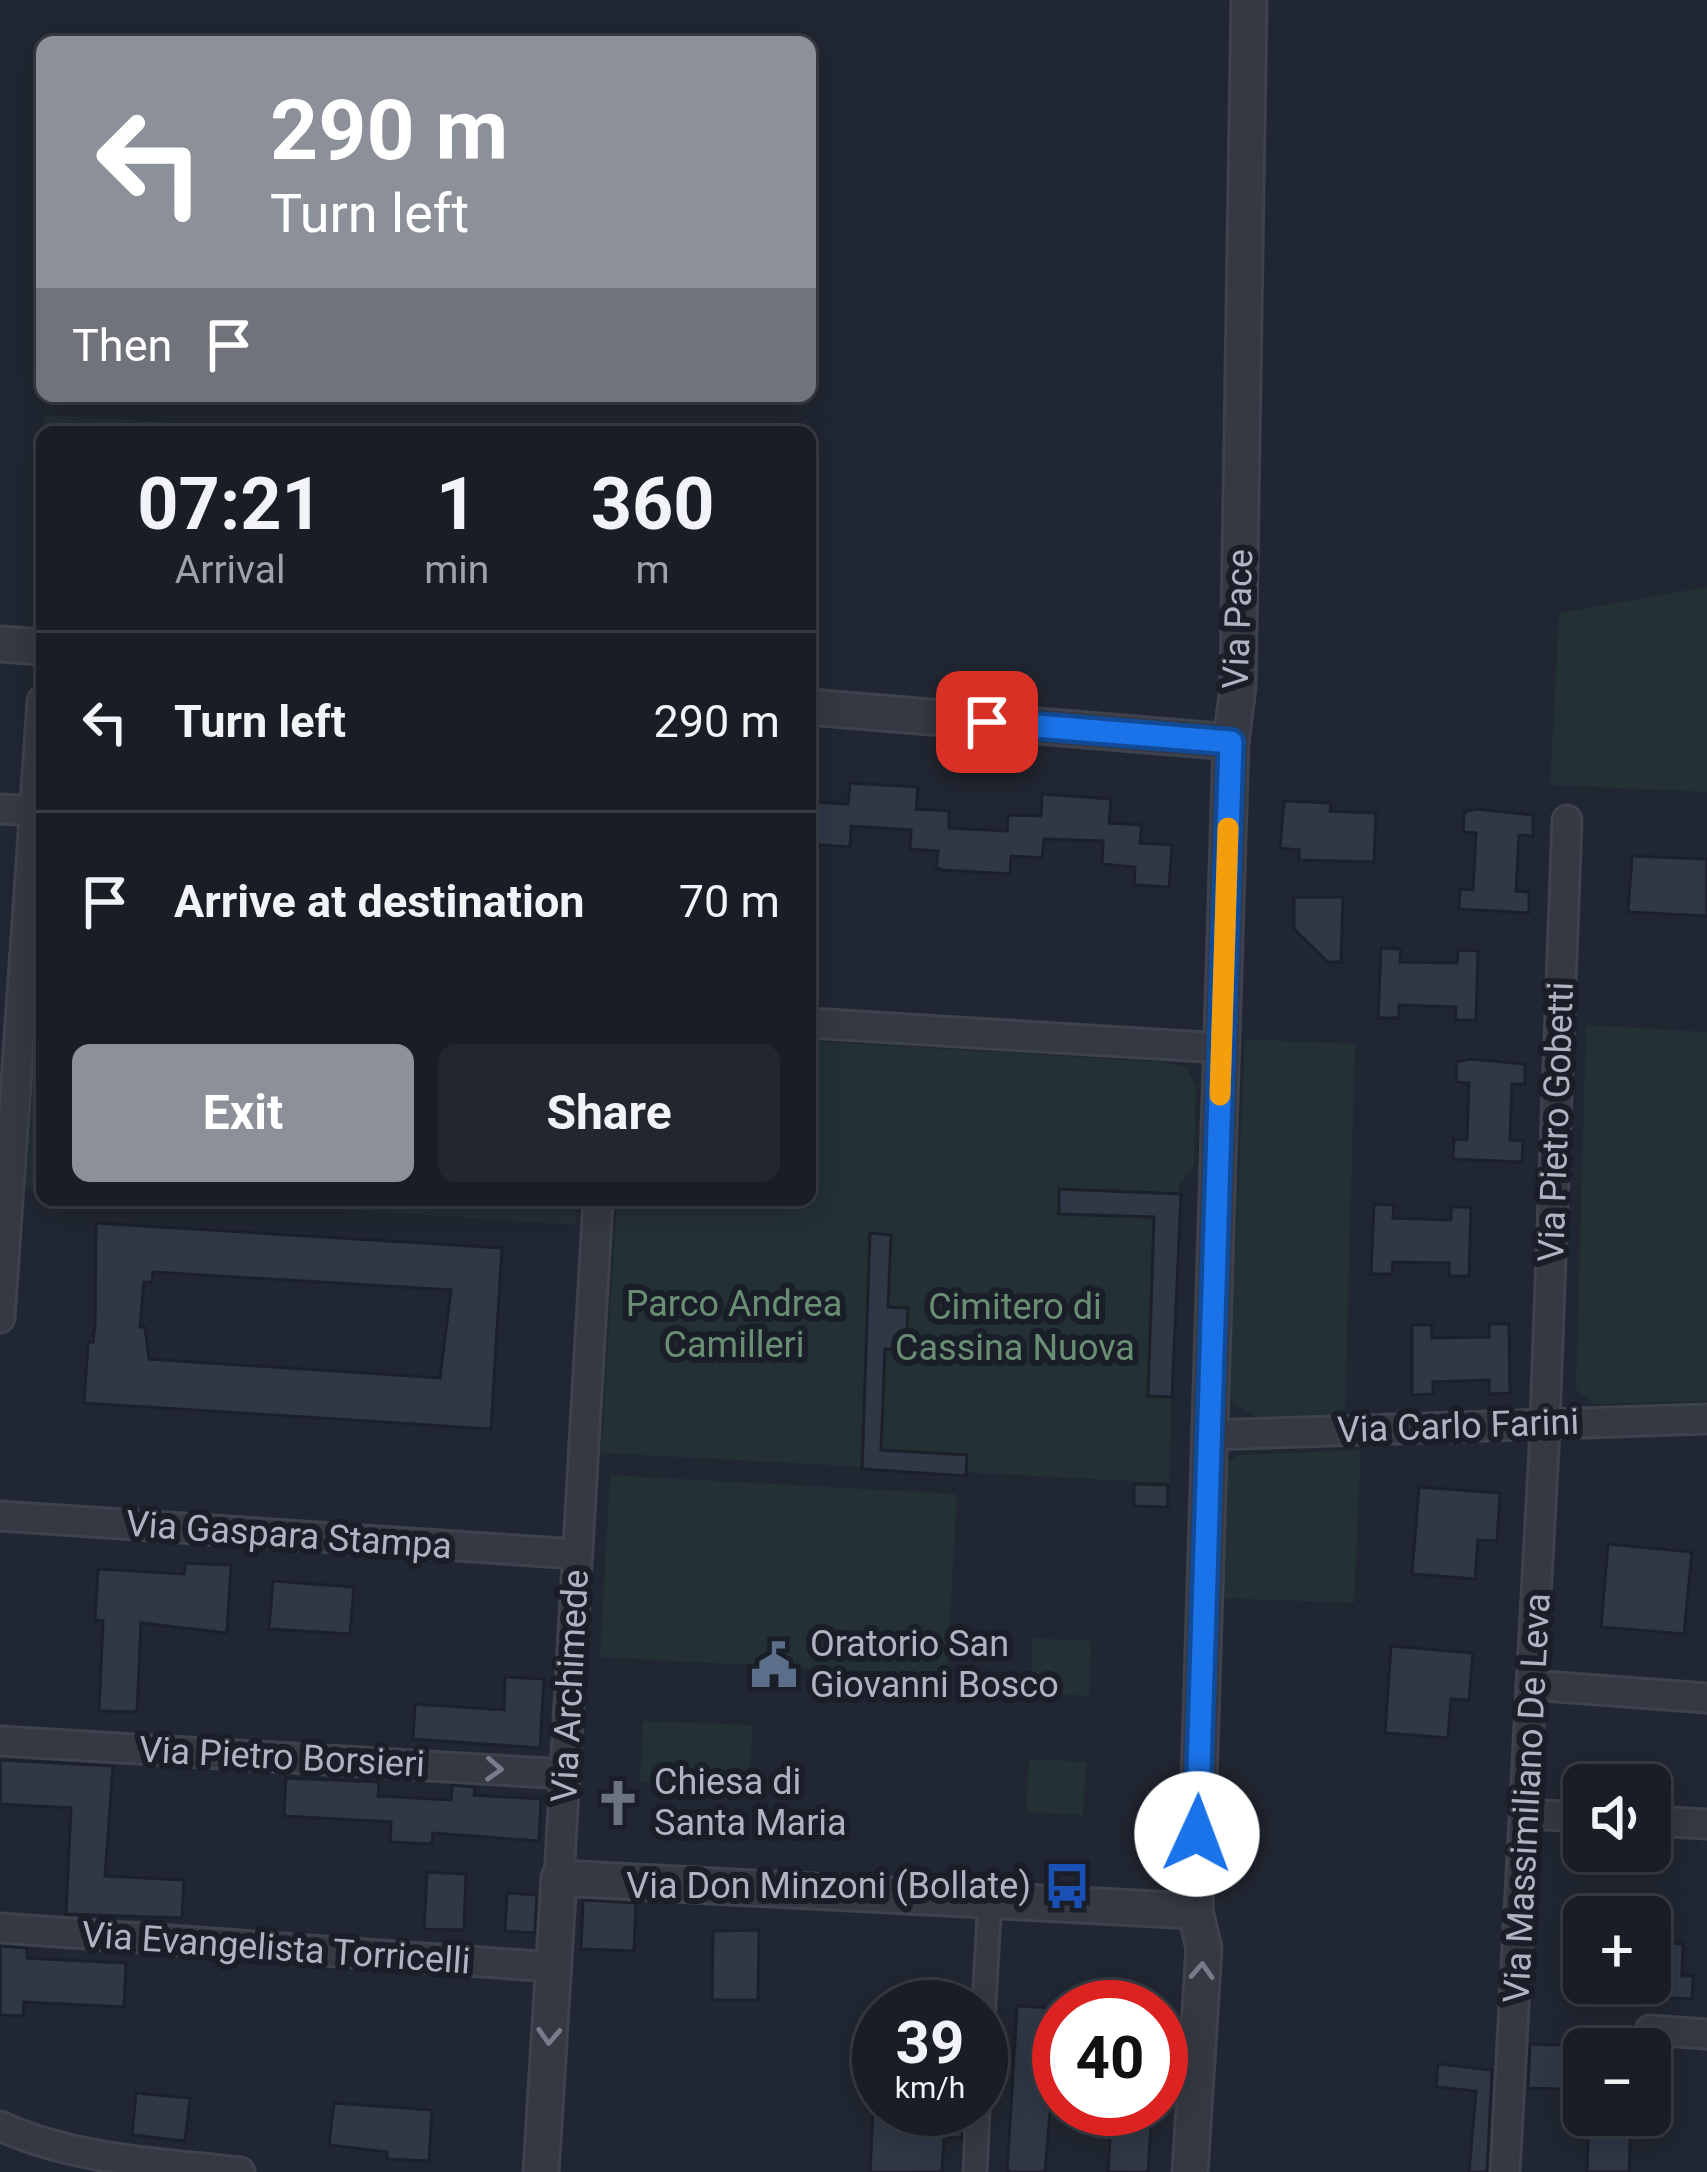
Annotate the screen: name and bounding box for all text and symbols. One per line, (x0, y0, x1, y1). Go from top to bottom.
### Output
text: 290 m (270, 81, 508, 180)
icon: left (72, 84, 228, 240)
text: Turn left (270, 182, 469, 245)
icon: arrive (196, 312, 262, 378)
text: Then (72, 319, 172, 372)
text: 07:21 (137, 462, 323, 547)
text: 1 (436, 462, 477, 547)
text: 360 (591, 462, 715, 547)
text: Arrival (175, 547, 285, 593)
text: min (424, 547, 489, 593)
text: m (636, 547, 670, 593)
street label: Via Pace (1215, 548, 1261, 690)
pin (936, 671, 1038, 773)
icon: left (72, 689, 138, 755)
icon: arrive (954, 689, 1020, 755)
text: Turn left (174, 695, 346, 748)
text: 290 m (654, 695, 780, 748)
icon: arrive (72, 869, 138, 935)
text: Arrive at destination (174, 875, 585, 928)
text: 70 m (679, 875, 780, 928)
street label: Via Pietro Gobetti (1530, 981, 1582, 1263)
button: Exit (72, 1044, 414, 1182)
button: Share (438, 1044, 780, 1182)
park label: Parco Andrea Camilleri (626, 1283, 842, 1366)
park label: Cimitero di Cassina Nuova (895, 1286, 1135, 1369)
street label: Via Carlo Farini (1336, 1401, 1580, 1451)
street label: Via Gaspara Stampa (125, 1503, 453, 1567)
street label: Via Archimede (543, 1569, 597, 1803)
street label: Via Massimiliano De Leva (1495, 1592, 1559, 2004)
place label: Oratorio San Giovanni Bosco (810, 1623, 1059, 1706)
public building icon: Oratorio San Giovanni Bosco (749, 1640, 799, 1690)
street label: Via Pietro Borsieri (138, 1729, 426, 1785)
one-way arrow (485, 1756, 504, 1782)
place label: Chiesa di Santa Maria (654, 1761, 847, 1844)
map controls (1563, 1764, 1671, 2136)
button: sound (1563, 1764, 1671, 1872)
position arrow (1134, 1771, 1260, 1897)
church icon: Chiesa di Santa Maria (593, 1778, 643, 1828)
bus stop icon: Via Don Minzoni (Bollate) (1042, 1861, 1092, 1911)
place label: Via Don Minzoni (Bollate) (626, 1865, 1031, 1907)
button: + (1563, 1896, 1671, 2004)
street label: Via Evangelista Torricelli (80, 1913, 472, 1983)
one-way arrow (1189, 1961, 1215, 1980)
speed limit sign: 40 (1032, 1980, 1188, 2136)
text: 39 (896, 2007, 964, 2078)
one-way arrow (536, 2027, 562, 2046)
button: − (1563, 2028, 1671, 2136)
text: km/h (895, 2070, 965, 2105)

